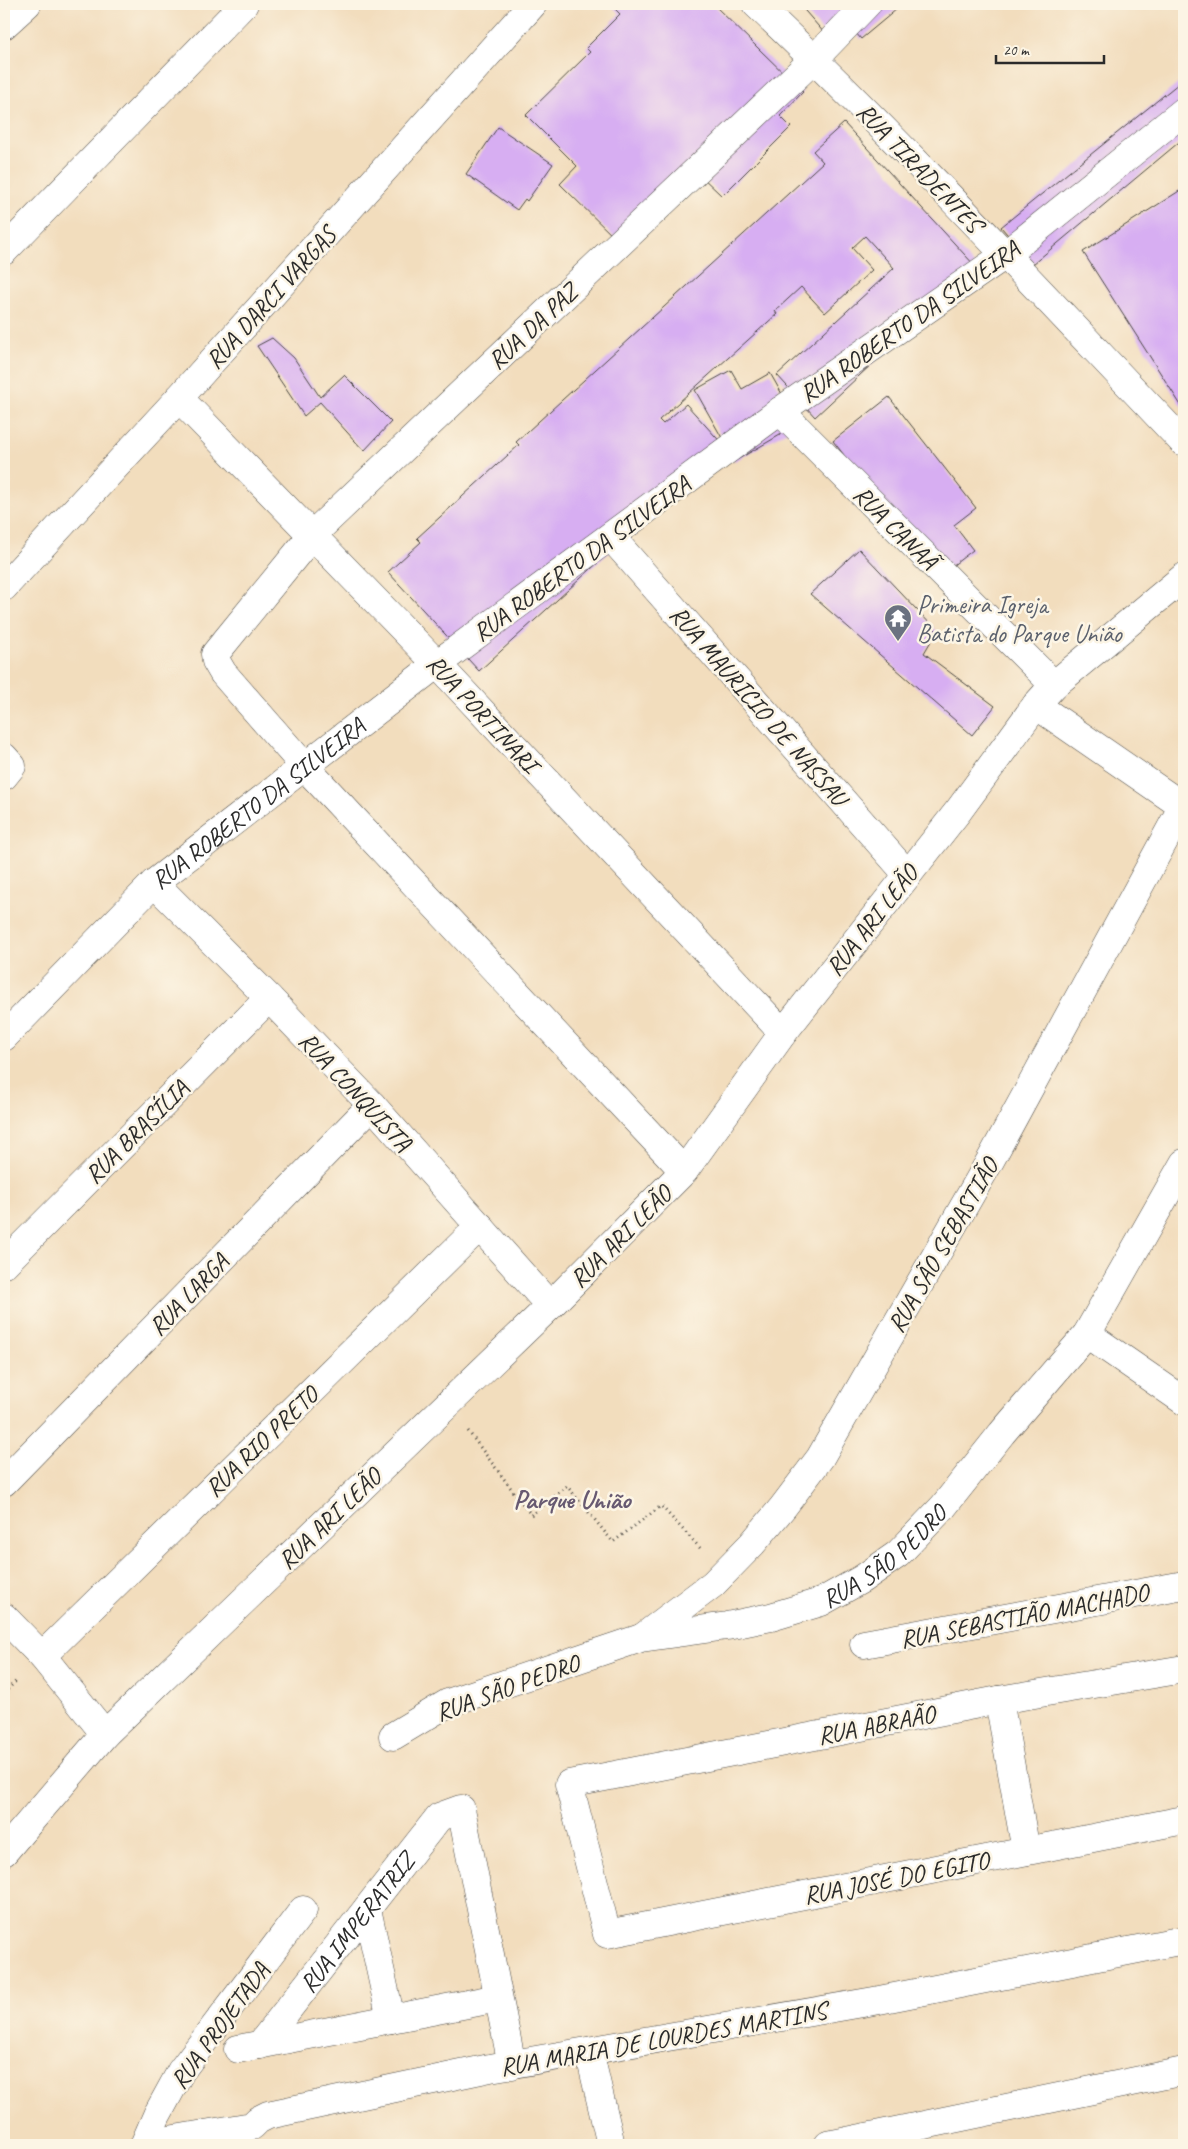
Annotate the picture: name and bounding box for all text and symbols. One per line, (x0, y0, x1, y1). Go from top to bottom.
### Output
scale bar (996, 32, 1103, 64)
text: 20 m (1003, 41, 1030, 60)
street label: RUA TIRADENTES (849, 96, 993, 243)
street label: RUA DARCI VARGAS (198, 218, 345, 376)
street label: RUA ROBERTO DA SILVEIRA (793, 233, 1027, 410)
street label: RUA DA PAZ (481, 274, 587, 376)
street label: RUA ROBERTO DA SILVEIRA (466, 468, 698, 649)
street label: RUA CANAÃ (846, 479, 947, 580)
place label: Primeira Igreja Batista do Parque União (917, 589, 1123, 650)
street label: RUA MAURICIO DE NASSAU (663, 599, 857, 815)
temple icon: Primeira Igreja Batista do Parque União (883, 603, 913, 642)
street label: RUA PORTINARI (419, 648, 549, 783)
street label: RUA ROBERTO DA SILVEIRA (145, 710, 373, 896)
street label: RUA ARI LEÃO (818, 857, 927, 983)
street label: RUA CONQUISTA (292, 1025, 419, 1158)
street label: RUA BRASÍLIA (78, 1073, 196, 1191)
street label: RUA SÃO SEBASTIÃO (880, 1151, 1007, 1338)
street label: RUA ARI LEÃO (563, 1177, 681, 1295)
street label: RUA LARGA (142, 1246, 237, 1343)
street label: RUA RIO PRETO (198, 1378, 327, 1504)
street label: RUA ARI LEÃO (271, 1459, 390, 1576)
district label: Parque União (514, 1483, 632, 1516)
street label: RUA SÃO PEDRO (816, 1496, 955, 1615)
street label: RUA SEBASTIÃO MACHADO (898, 1576, 1153, 1656)
street label: RUA SÃO PEDRO (431, 1646, 586, 1729)
street label: RUA ABRAÃO (815, 1697, 940, 1752)
street label: RUA IMPERATRIZ (292, 1843, 424, 1999)
street label: RUA JOSÉ DO EGITO (801, 1844, 994, 1912)
street label: RUA PROJETADA (163, 1956, 277, 2095)
street label: RUA MARIA DE LOURDES MARTINS (498, 1994, 834, 2083)

